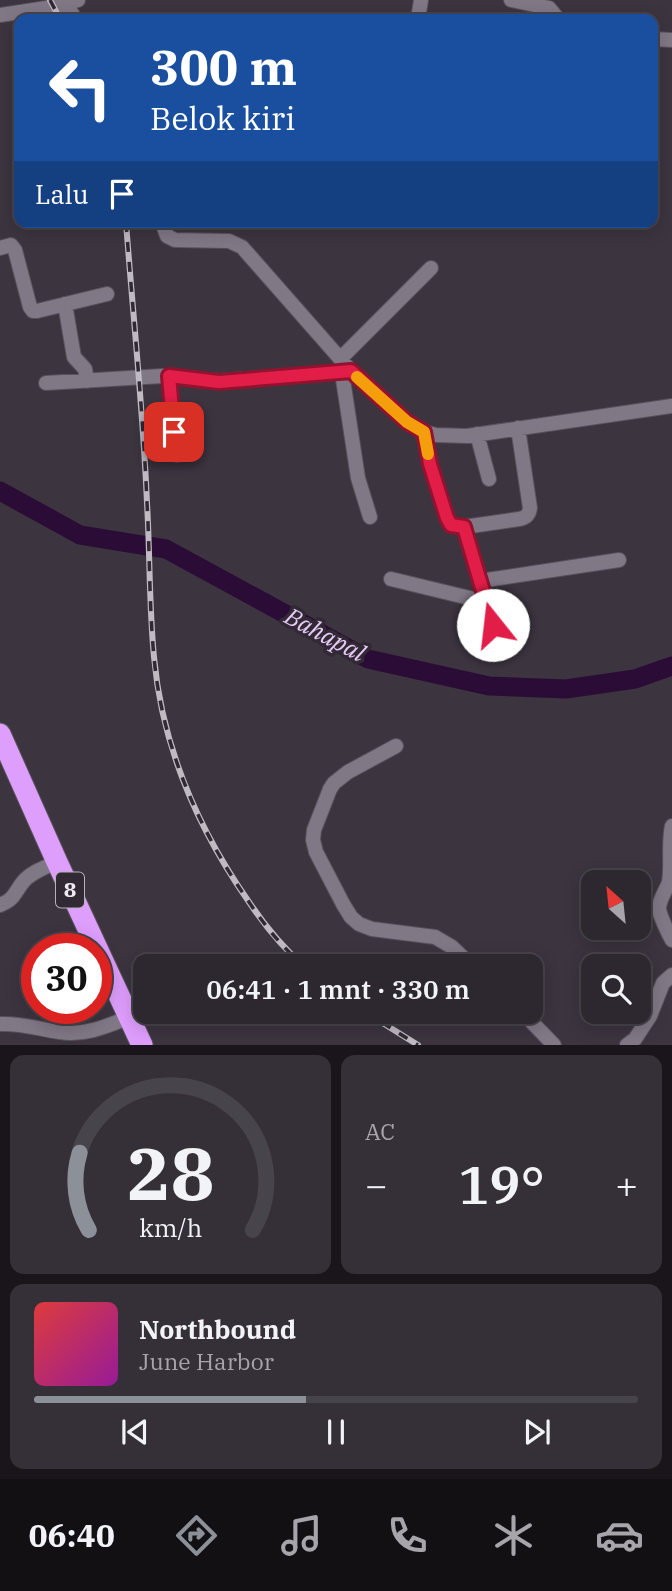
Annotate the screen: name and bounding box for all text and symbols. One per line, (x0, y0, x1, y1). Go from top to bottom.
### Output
text: 300 m (150, 35, 297, 98)
icon: left (35, 42, 126, 133)
text: Belok kiri (150, 97, 295, 139)
icon: arrive (103, 175, 141, 213)
text: Lalu (35, 177, 89, 211)
pin (144, 402, 204, 462)
icon: arrive (155, 413, 193, 451)
position arrow (456, 588, 530, 662)
water label: Bahapal (279, 599, 372, 669)
north arrow (581, 870, 651, 940)
map controls (581, 870, 651, 1024)
road number: 8 (56, 872, 84, 908)
speed limit sign: 30 (21, 933, 112, 1024)
button: search (581, 954, 651, 1024)
text: 06:41 · 1 mnt · 330 m (206, 972, 470, 1006)
text: AC (365, 1116, 395, 1146)
text: 28 (127, 1126, 214, 1221)
text: 19° (458, 1151, 545, 1218)
text: − (365, 1160, 388, 1209)
text: + (615, 1160, 638, 1209)
text: km/h (139, 1211, 202, 1244)
text: Northbound (139, 1312, 296, 1346)
text: June Harbor (139, 1346, 274, 1376)
icon: previous (116, 1413, 154, 1451)
icon: pause (317, 1413, 355, 1451)
icon: next (518, 1413, 556, 1451)
icon: directions (172, 1511, 221, 1560)
icon: music (277, 1511, 326, 1560)
icon: phone (383, 1511, 432, 1560)
icon: climate (489, 1511, 538, 1560)
icon: car (595, 1511, 644, 1560)
text: 06:40 (28, 1514, 115, 1556)

